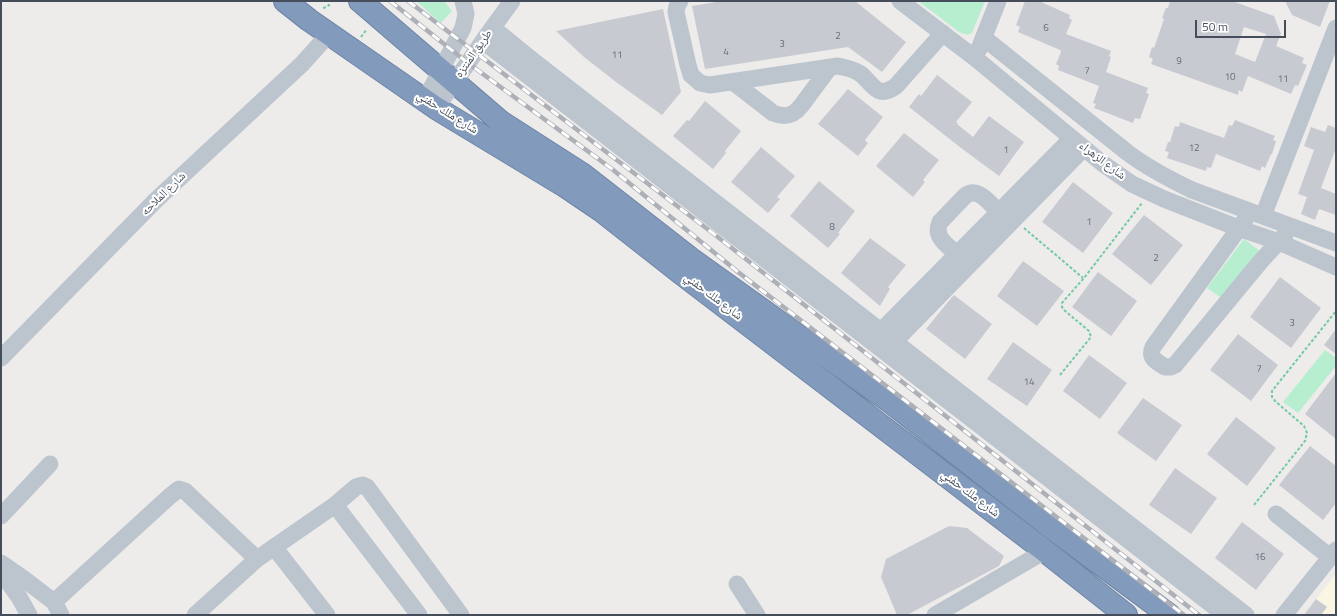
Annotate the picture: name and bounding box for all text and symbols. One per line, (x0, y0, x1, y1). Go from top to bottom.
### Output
scale bar (1197, 12, 1288, 38)
text: 50 m (1202, 17, 1228, 36)
house number: 6 (1043, 23, 1049, 35)
street label: طريق المنتزه (452, 27, 496, 81)
house number: 2 (835, 31, 841, 43)
house number: 3 (779, 39, 785, 51)
house number: 4 (723, 47, 729, 59)
house number: 11 (611, 50, 623, 62)
house number: 9 (1176, 56, 1182, 68)
house number: 7 (1084, 66, 1090, 78)
house number: 10 (1224, 72, 1236, 84)
house number: 11 (1277, 74, 1289, 86)
street label: شارع ملك حفني (414, 89, 480, 137)
street label: شارع الزهراء (1076, 139, 1128, 183)
house number: 12 (1188, 143, 1200, 155)
house number: 1 (1003, 145, 1009, 157)
street label: شارع الملاحه (139, 169, 189, 219)
house number: 1 (1086, 217, 1092, 229)
house number: 8 (829, 222, 835, 234)
house number: 2 (1153, 253, 1159, 265)
street label: شارع ملك حفني (681, 270, 745, 324)
house number: 3 (1289, 318, 1295, 330)
house number: 7 (1256, 364, 1262, 376)
house number: 14 (1023, 377, 1035, 389)
street label: شارع ملك حفني (938, 467, 1002, 521)
house number: 16 (1254, 552, 1266, 564)

